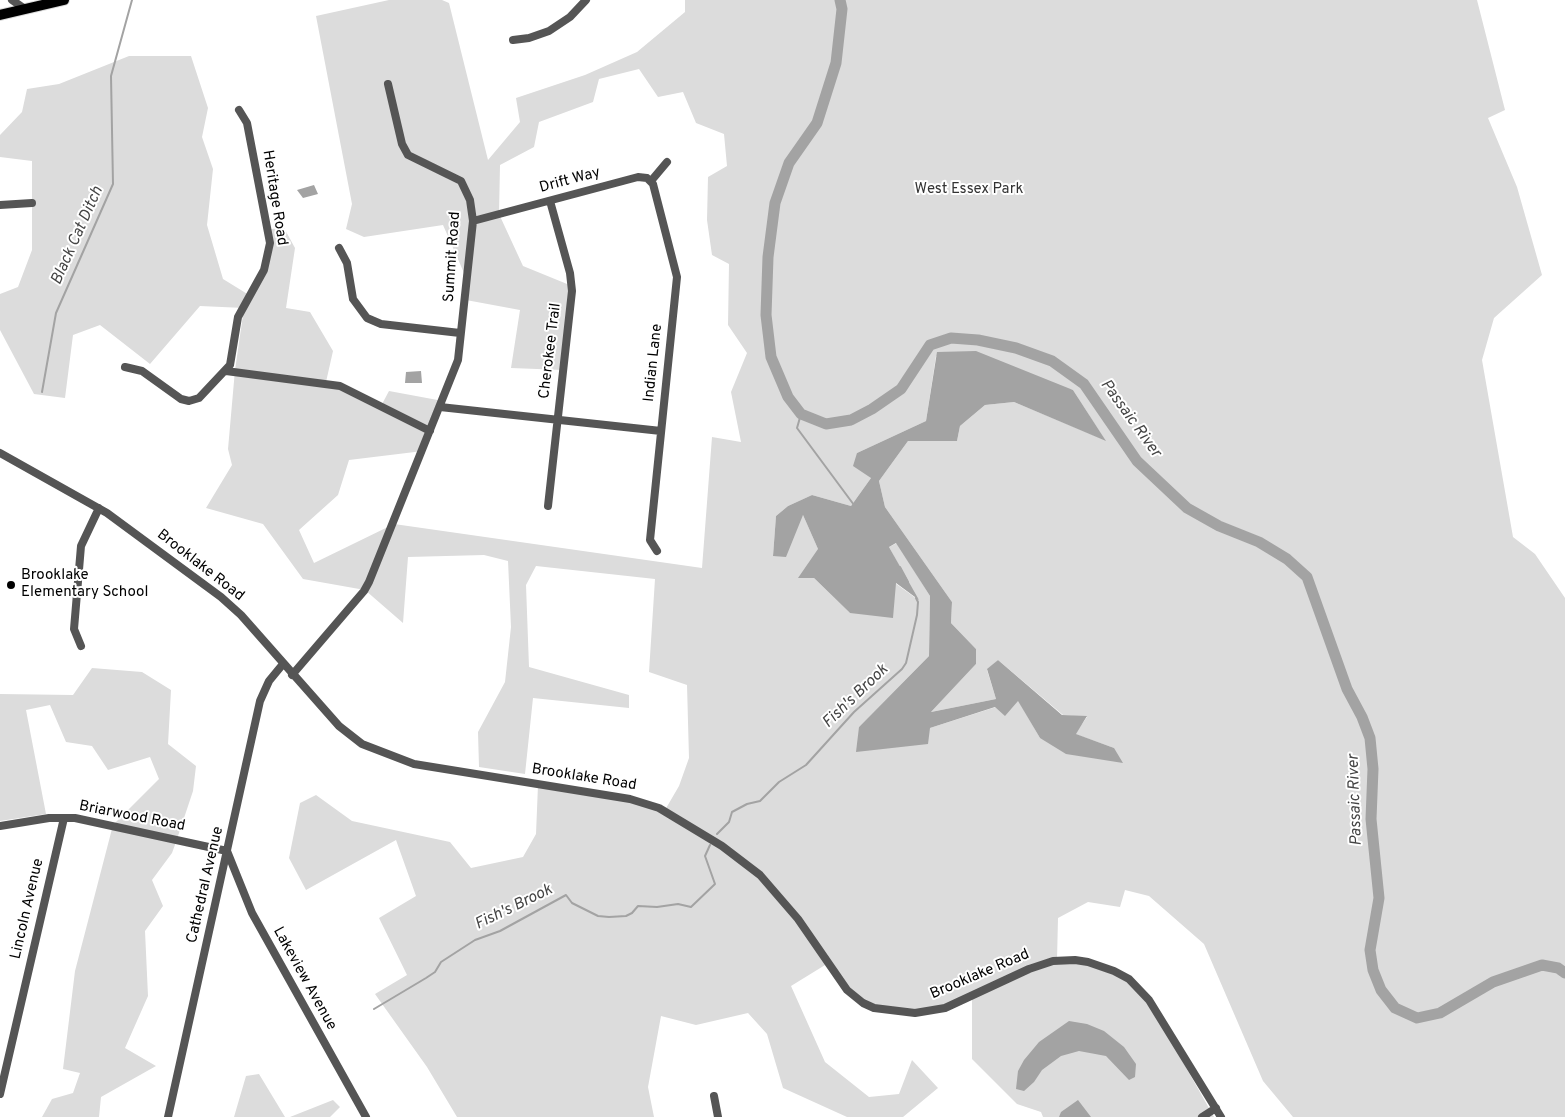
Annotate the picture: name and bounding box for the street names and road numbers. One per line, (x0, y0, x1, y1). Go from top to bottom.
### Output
street label: Heritage Road (258, 149, 290, 247)
street label: Drift Way (538, 164, 602, 198)
street label: Summit Road (441, 211, 465, 303)
street label: Cherokee Trail (536, 302, 566, 400)
street label: Indian Lane (641, 323, 667, 403)
street label: Brooklake Road (153, 526, 247, 606)
street label: Brooklake Road (530, 761, 638, 795)
street label: Briarwood Road (77, 798, 187, 836)
street label: Cathedral Avenue (184, 825, 228, 945)
street label: Lincoln Avenue (8, 857, 48, 961)
street label: Lakeview Avenue (268, 924, 340, 1034)
street label: Brooklake Road (928, 946, 1032, 1004)

